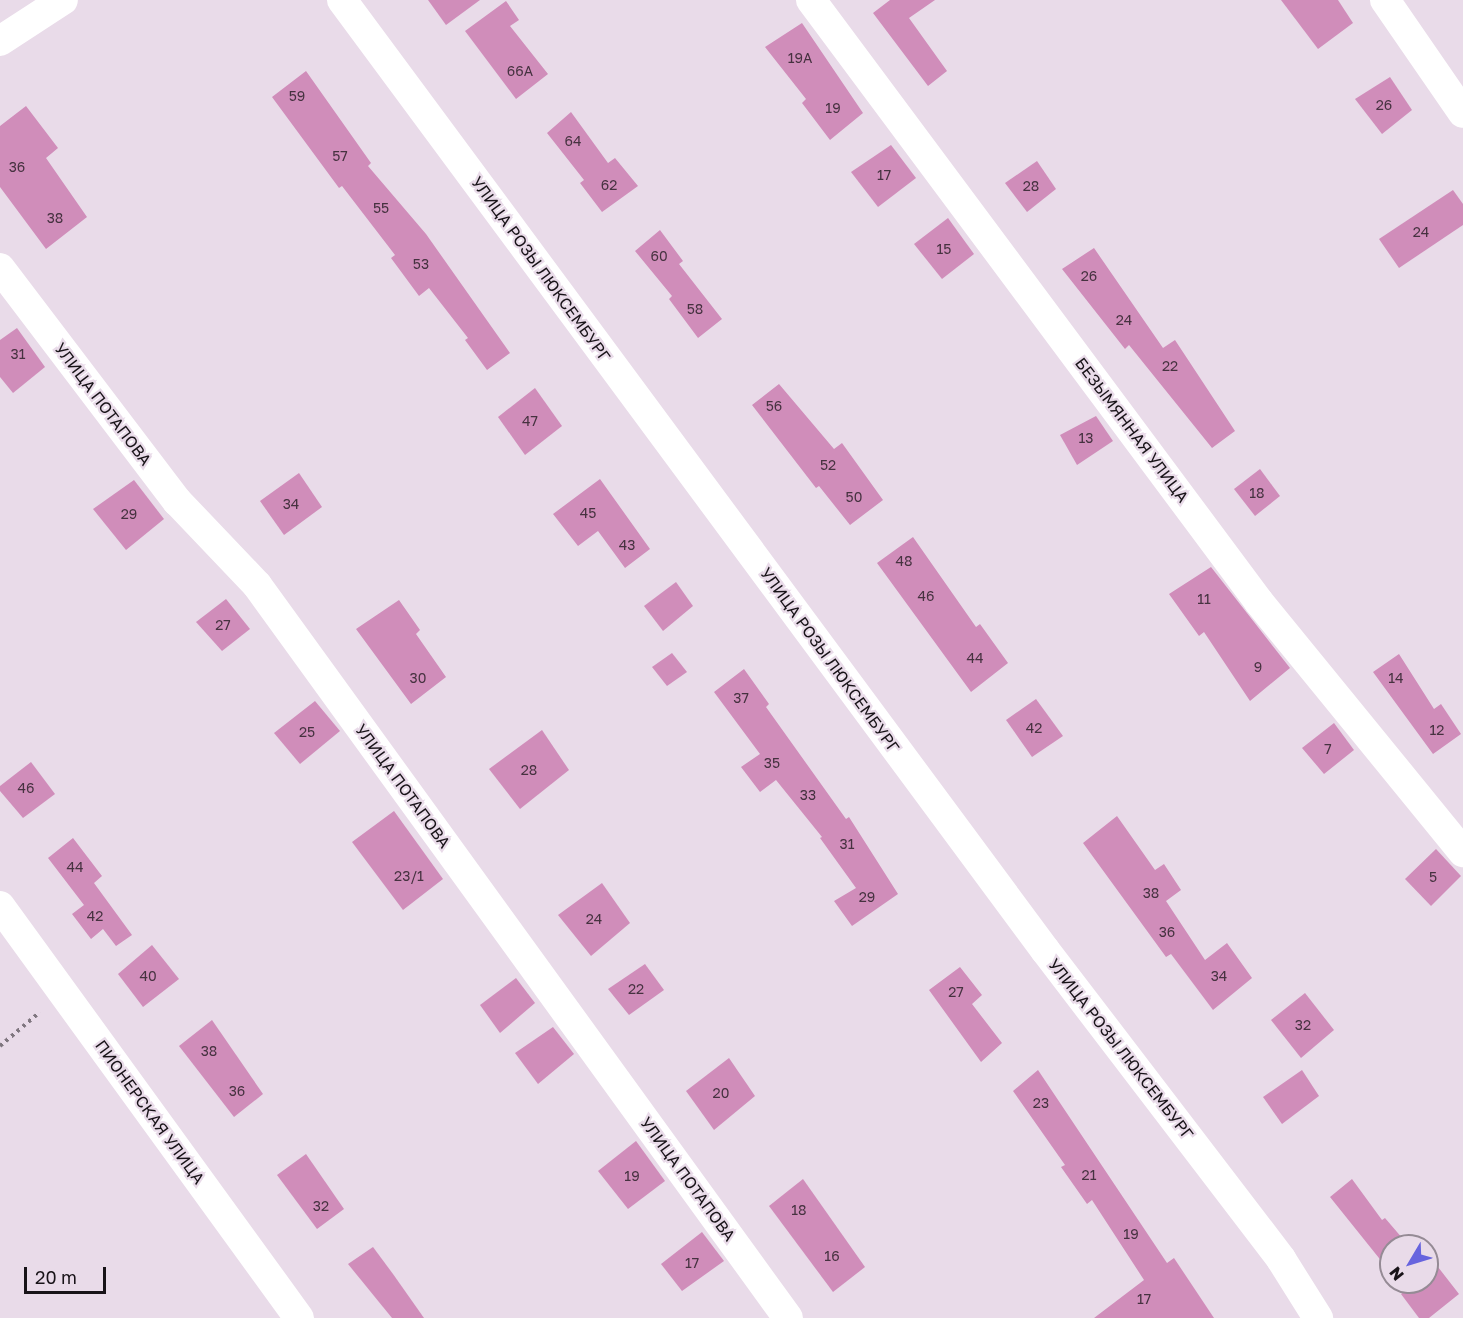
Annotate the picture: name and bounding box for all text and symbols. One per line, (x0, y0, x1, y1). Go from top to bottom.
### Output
house number: 19А (788, 50, 812, 66)
house number: 66А (507, 63, 533, 79)
house number: 59 (289, 88, 305, 104)
house number: 26 (1376, 97, 1392, 113)
house number: 19 (825, 100, 841, 116)
house number: 64 (564, 133, 582, 149)
house number: 57 (332, 148, 348, 164)
house number: 36 (9, 159, 25, 175)
house number: 17 (877, 167, 891, 183)
street label: УЛИЦА РОЗЫ ЛЮКСЕМБУРГ (467, 173, 615, 365)
house number: 62 (601, 177, 617, 193)
house number: 28 (1023, 178, 1039, 194)
house number: 55 (373, 200, 389, 216)
house number: 38 (47, 210, 63, 226)
house number: 24 (1413, 224, 1429, 240)
house number: 15 (937, 241, 951, 257)
house number: 60 (650, 248, 668, 264)
house number: 53 (413, 256, 429, 272)
house number: 26 (1081, 268, 1097, 284)
house number: 58 (687, 301, 703, 317)
house number: 24 (1116, 312, 1132, 328)
street label: УЛИЦА ПОТАПОВА (51, 339, 155, 469)
house number: 31 (11, 346, 25, 362)
street label: БЕЗЫМЯННАЯ УЛИЦА (1071, 354, 1193, 506)
house number: 22 (1162, 358, 1178, 374)
house number: 56 (766, 398, 782, 414)
house number: 47 (522, 413, 538, 429)
house number: 13 (1079, 430, 1093, 446)
house number: 52 (820, 457, 836, 473)
house number: 18 (1249, 485, 1265, 501)
house number: 50 (846, 489, 862, 505)
house number: 34 (283, 496, 299, 512)
house number: 45 (580, 505, 596, 521)
house number: 29 (121, 506, 137, 522)
house number: 43 (619, 537, 635, 553)
house number: 48 (895, 553, 913, 569)
street label: УЛИЦА РОЗЫ ЛЮКСЕМБУРГ (756, 564, 904, 756)
house number: 46 (917, 588, 935, 604)
house number: 11 (1197, 591, 1211, 607)
house number: 27 (215, 617, 231, 633)
house number: 44 (966, 650, 984, 666)
house number: 9 (1254, 659, 1262, 675)
house number: 30 (410, 670, 426, 686)
house number: 14 (1388, 670, 1404, 686)
house number: 37 (733, 690, 749, 706)
street label: УЛИЦА ПОТАПОВА (352, 720, 454, 852)
house number: 42 (1026, 720, 1042, 736)
house number: 12 (1430, 722, 1444, 738)
house number: 25 (299, 724, 315, 740)
house number: 7 (1324, 741, 1332, 757)
house number: 35 (764, 755, 780, 771)
house number: 28 (521, 762, 537, 778)
house number: 46 (17, 780, 35, 796)
house number: 33 (800, 787, 816, 803)
house number: 31 (840, 836, 854, 852)
house number: 44 (66, 859, 84, 875)
house number: 23/1 (394, 868, 424, 884)
house number: 5 (1429, 869, 1437, 885)
house number: 38 (1143, 885, 1159, 901)
house number: 29 (859, 889, 875, 905)
house number: 42 (87, 908, 103, 924)
house number: 24 (586, 911, 602, 927)
house number: 36 (1159, 924, 1175, 940)
street label: УЛИЦА РОЗЫ ЛЮКСЕМБУРГ (1044, 955, 1198, 1143)
house number: 40 (139, 968, 157, 984)
house number: 34 (1211, 968, 1227, 984)
house number: 22 (628, 981, 644, 997)
house number: 27 (948, 984, 964, 1000)
house number: 32 (1295, 1017, 1311, 1033)
street label: ПИОНЕРСКАЯ УЛИЦА (91, 1036, 209, 1188)
house number: 38 (201, 1043, 217, 1059)
house number: 36 (229, 1083, 245, 1099)
house number: 20 (713, 1085, 729, 1101)
house number: 23 (1033, 1095, 1049, 1111)
street label: УЛИЦА ПОТАПОВА (637, 1113, 739, 1245)
house number: 21 (1082, 1167, 1096, 1183)
house number: 19 (624, 1168, 640, 1184)
house number: 32 (313, 1198, 329, 1214)
house number: 18 (791, 1202, 807, 1218)
house number: 19 (1123, 1226, 1139, 1242)
north arrow (1379, 1234, 1439, 1294)
house number: 16 (824, 1248, 840, 1264)
scale bar (27, 1255, 110, 1293)
house number: 17 (685, 1255, 699, 1271)
text: N (1385, 1263, 1408, 1285)
text: 20 m (35, 1266, 77, 1288)
house number: 17 (1137, 1291, 1151, 1307)

